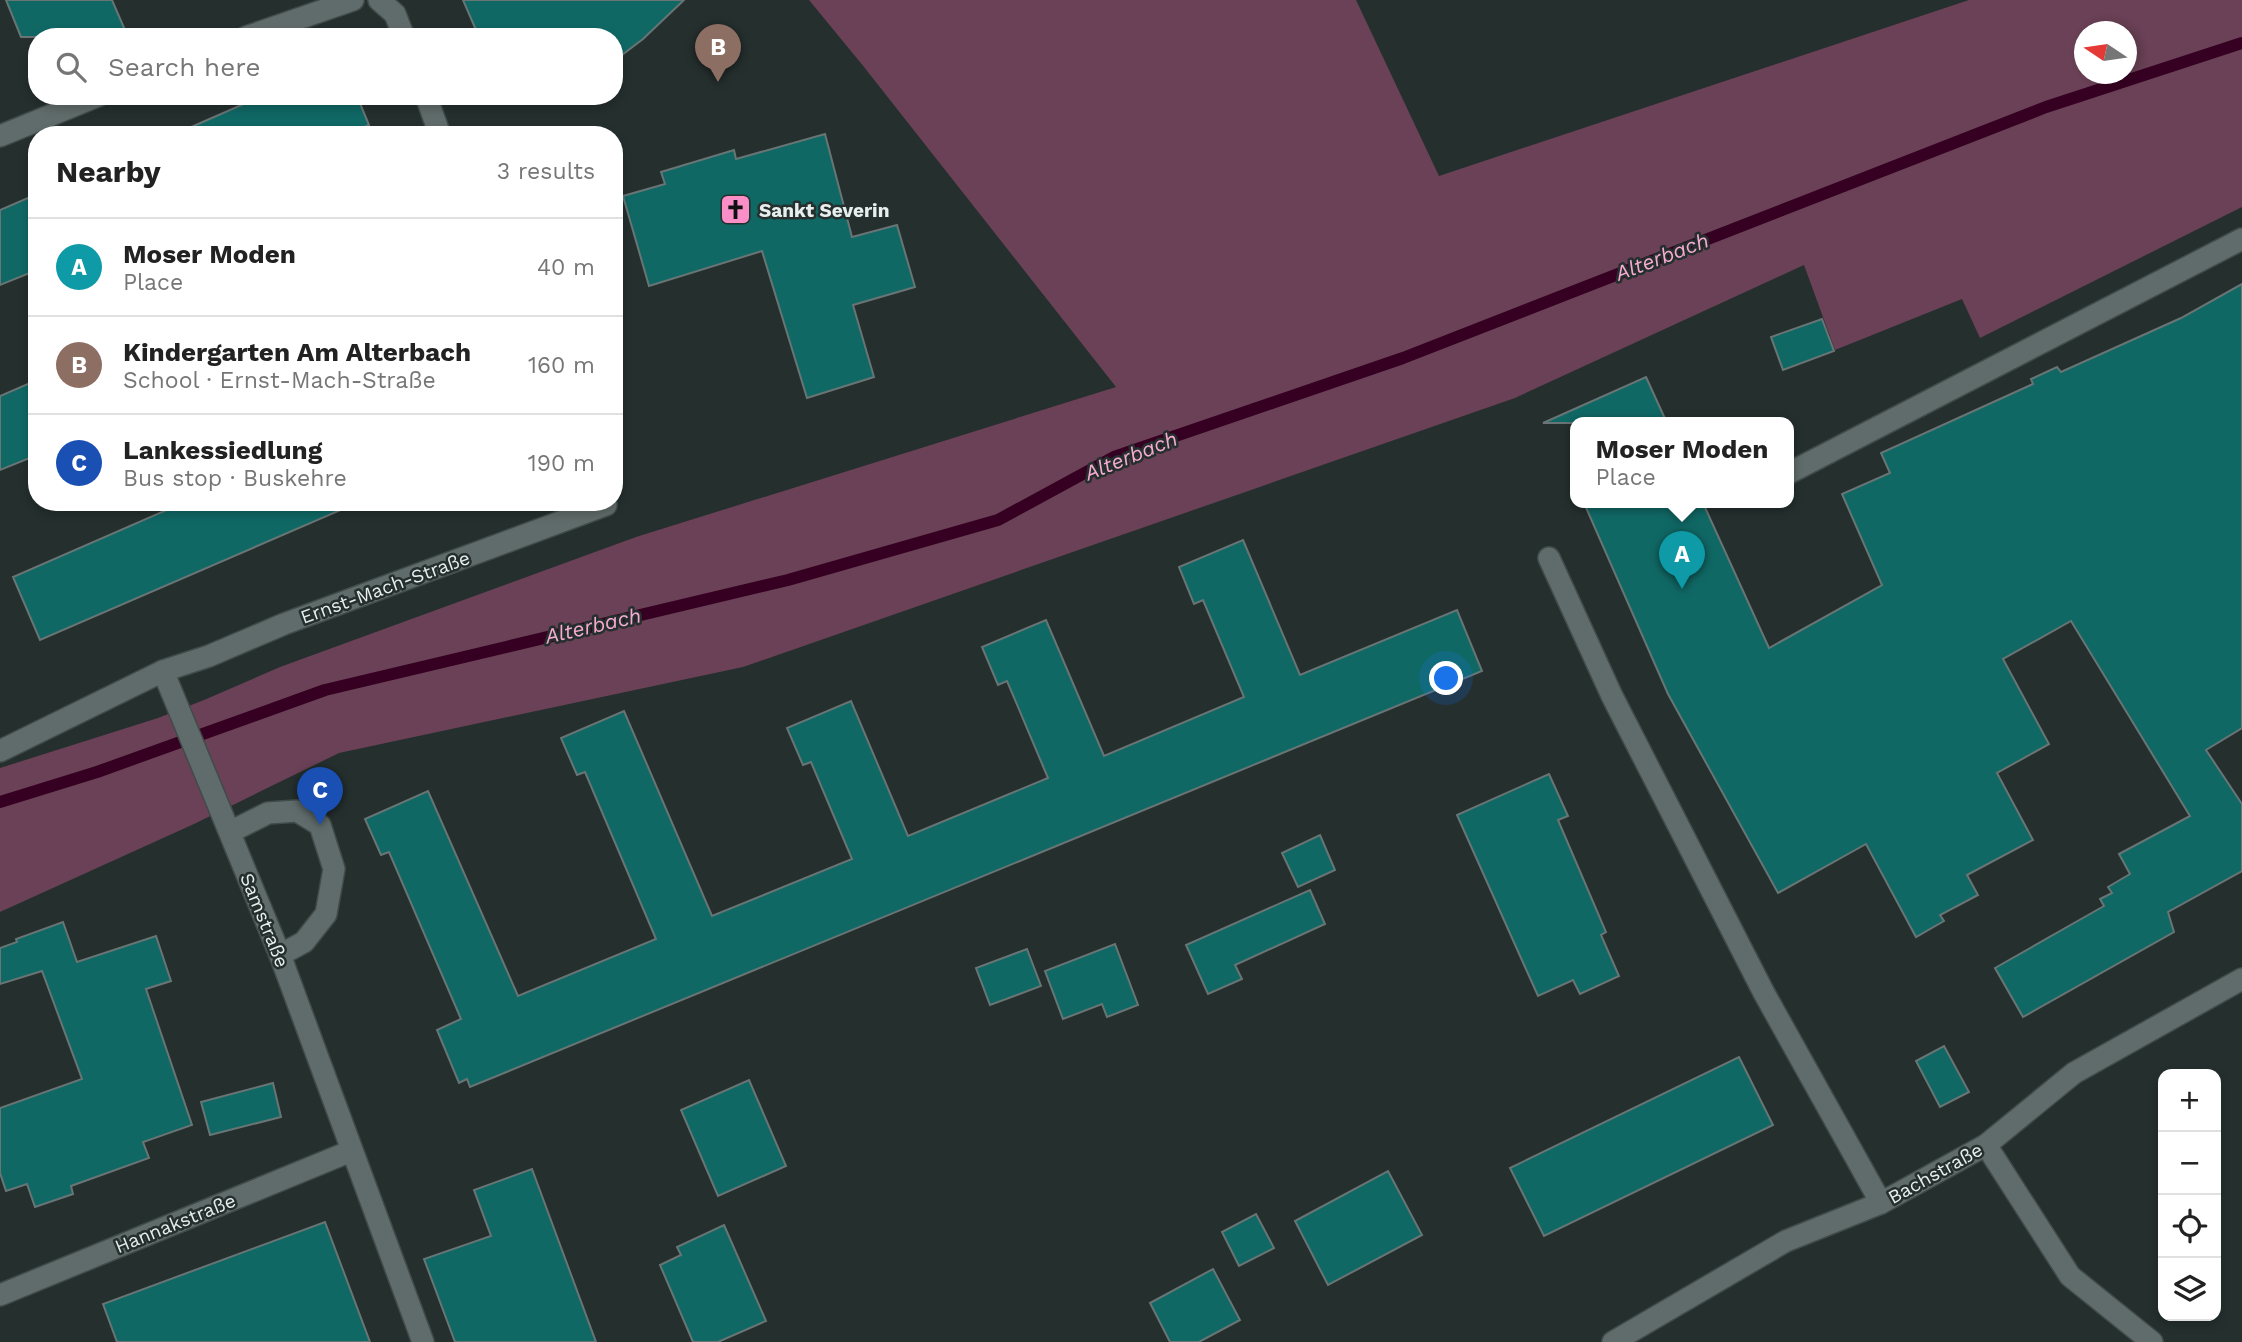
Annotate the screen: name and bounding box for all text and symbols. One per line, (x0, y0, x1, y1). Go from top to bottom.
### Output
north arrow (2074, 21, 2137, 84)
pin: B (695, 24, 741, 82)
search box (28, 28, 623, 105)
icon: search (52, 48, 90, 86)
text: Search here (108, 52, 260, 82)
text: Nearby (56, 154, 161, 189)
text: 3 results (497, 158, 595, 185)
church icon: Sankt Severin (719, 193, 753, 227)
place label: Sankt Severin (759, 199, 889, 222)
water label: Alterbach (1611, 227, 1712, 286)
text: Moser Moden (123, 239, 296, 269)
text: A (71, 254, 87, 281)
text: 40 m (537, 254, 595, 281)
text: Place (123, 269, 183, 296)
text: Kindergarten Am Alterbach (123, 337, 471, 367)
text: B (71, 352, 87, 379)
text: 160 m (528, 352, 595, 379)
text: School · Ernst-Mach-Straße (123, 367, 436, 394)
popup (1570, 417, 1794, 508)
water label: Alterbach (1080, 426, 1181, 486)
text: Moser Moden (1596, 434, 1768, 464)
text: Lankessiedlung (123, 435, 322, 465)
text: C (71, 450, 87, 477)
text: 190 m (528, 450, 595, 477)
text: Place (1596, 464, 1656, 491)
text: Bus stop · Buskehre (123, 465, 347, 492)
pin: A (1659, 531, 1705, 589)
street label: Ernst-Mach-Straße (297, 546, 473, 629)
water label: Alterbach (541, 602, 643, 649)
your location (1429, 661, 1463, 695)
pin: C (297, 767, 343, 825)
street label: Samstraße (235, 870, 294, 971)
map controls (2158, 1069, 2221, 1321)
button: + (2158, 1069, 2221, 1132)
button: − (2158, 1132, 2221, 1195)
street label: Bachstraße (1884, 1138, 1987, 1209)
street label: Hannakstraße (111, 1189, 239, 1258)
button: locate (2158, 1195, 2221, 1258)
button: layers (2158, 1258, 2221, 1321)

